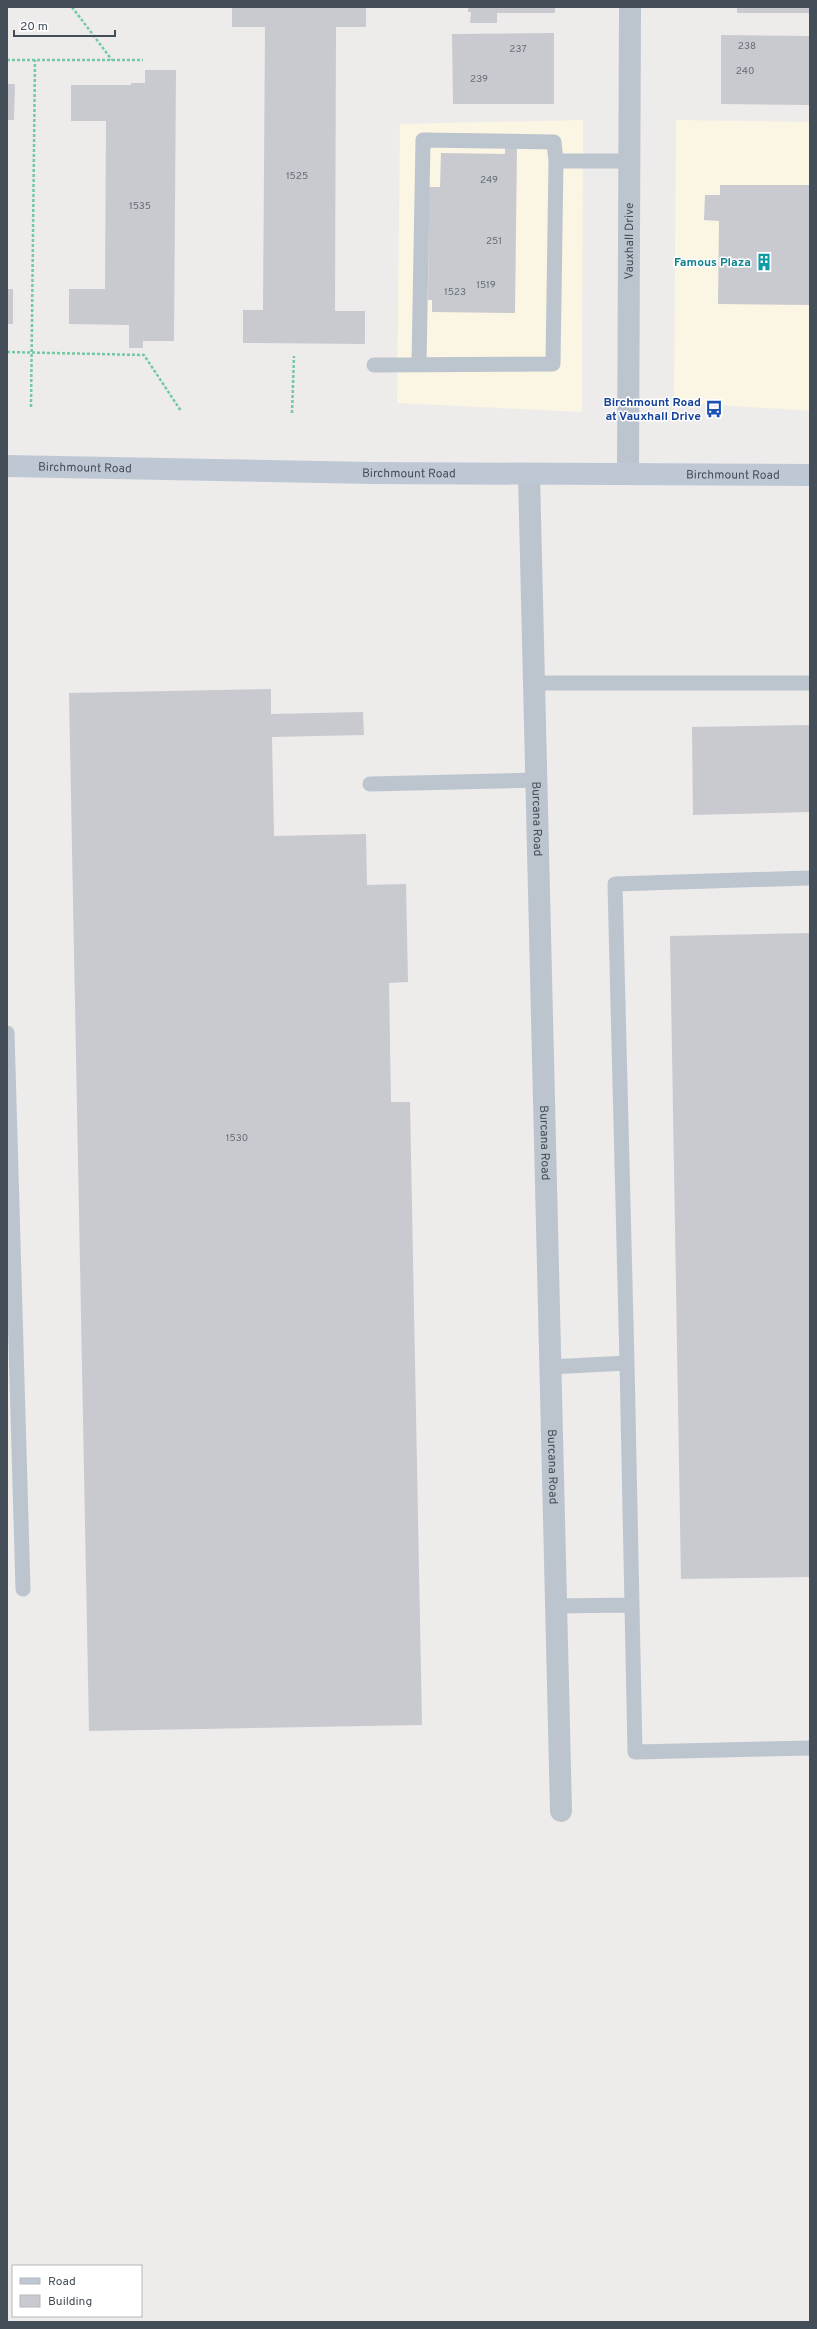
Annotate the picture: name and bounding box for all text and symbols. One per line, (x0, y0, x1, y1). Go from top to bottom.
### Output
scale bar (14, 12, 115, 38)
text: 20 m (20, 19, 48, 35)
house number: 238 (738, 40, 756, 53)
house number: 237 (509, 43, 527, 56)
house number: 240 (736, 65, 754, 78)
house number: 239 (470, 73, 488, 86)
house number: 1525 (286, 170, 308, 183)
house number: 249 (480, 174, 498, 187)
house number: 1535 (129, 200, 151, 213)
street label: Vauxhall Drive (622, 202, 638, 280)
house number: 251 (486, 235, 502, 248)
building icon: Famous Plaza (754, 252, 774, 272)
place label: Famous Plaza (674, 255, 751, 271)
house number: 1519 (476, 279, 496, 292)
house number: 1523 (444, 286, 466, 299)
place label: Birchmount Road at Vauxhall Drive (603, 395, 701, 425)
bus stop icon: Birchmount Road at Vauxhall Drive (704, 399, 724, 419)
street label: Birchmount Road (38, 460, 132, 477)
street label: Birchmount Road (362, 466, 456, 482)
street label: Birchmount Road (686, 467, 780, 484)
street label: Burcana Road (527, 781, 545, 857)
street label: Burcana Road (535, 1105, 553, 1181)
house number: 1530 (226, 1132, 248, 1145)
street label: Burcana Road (543, 1429, 561, 1505)
legend (12, 2265, 142, 2317)
text: Road (48, 2274, 76, 2290)
text: Building (48, 2294, 92, 2310)

